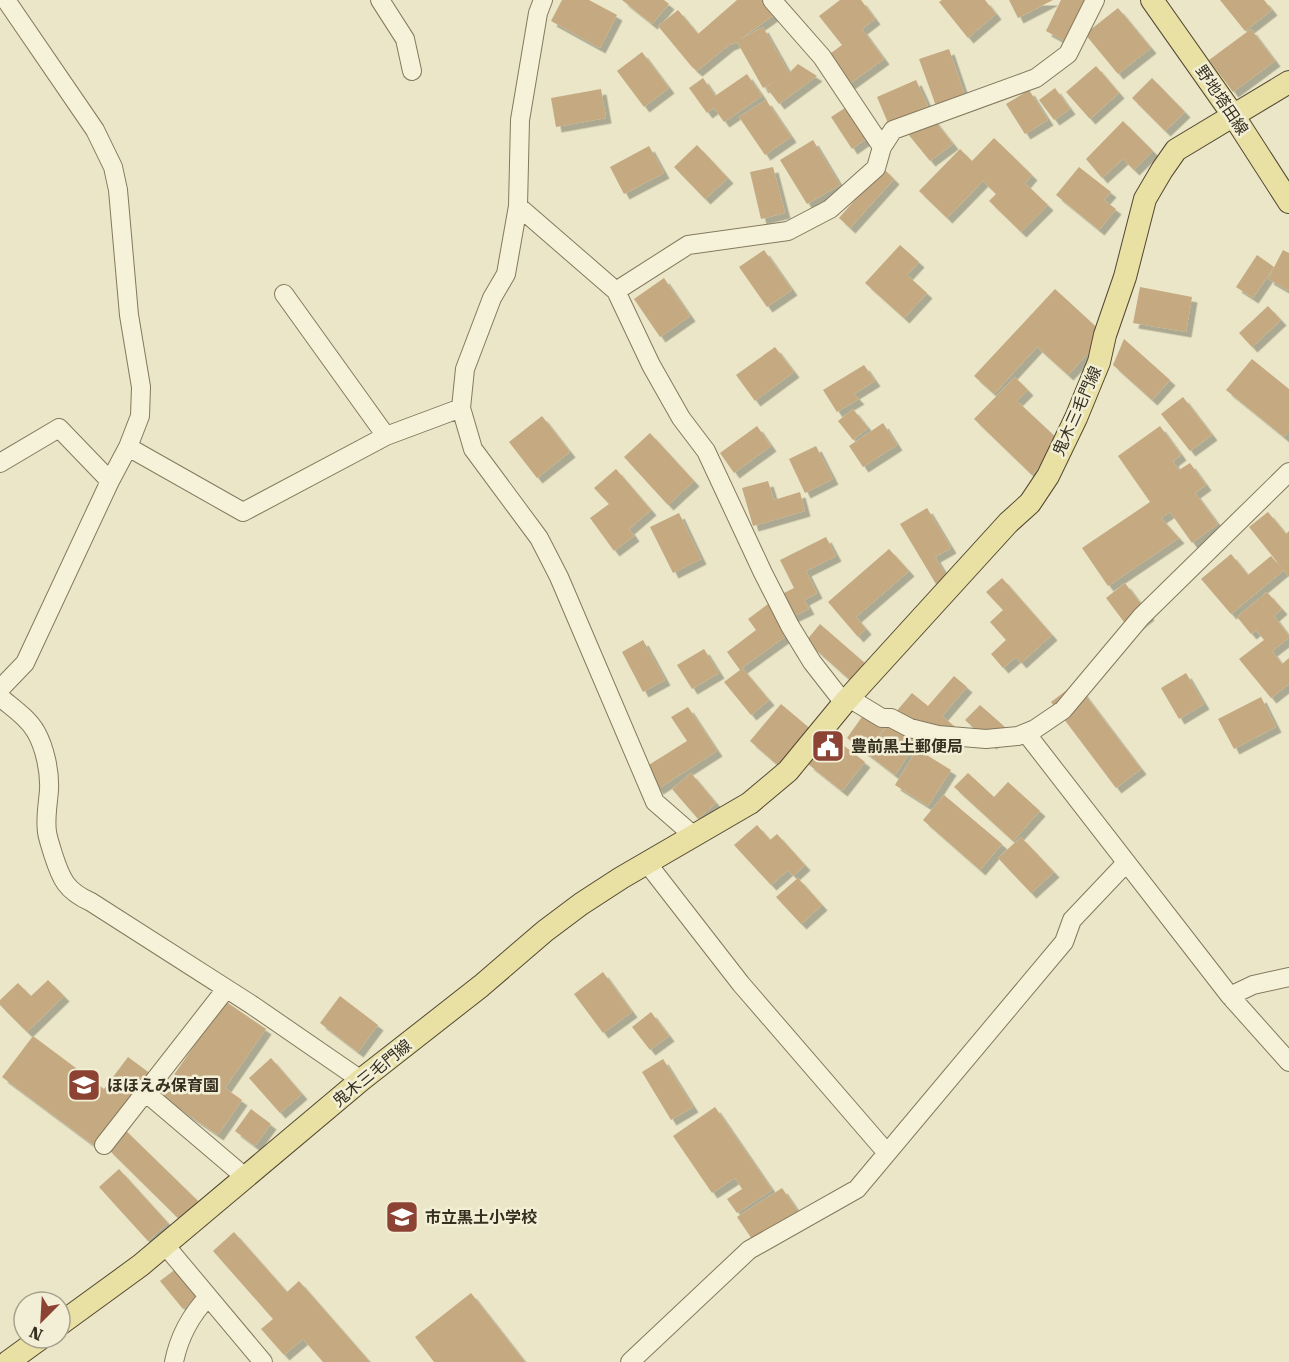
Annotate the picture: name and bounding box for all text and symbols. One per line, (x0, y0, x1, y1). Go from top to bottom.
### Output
street label: 野地塔田線 (1192, 62, 1252, 138)
street label: 鬼木三毛門線 (1049, 363, 1105, 459)
public building icon: 豊前黒土郵便局 (810, 728, 846, 764)
place label: 豊前黒土郵便局 (851, 737, 963, 756)
street label: 鬼木三毛門線 (329, 1035, 415, 1111)
school or university icon: ほほえみ保育園 (66, 1067, 102, 1103)
place label: ほほえみ保育園 (107, 1076, 219, 1095)
school or university icon: 市立黒土小学校 (384, 1199, 420, 1235)
place label: 市立黒土小学校 (425, 1208, 537, 1227)
north arrow (12, 1290, 72, 1350)
text: N (27, 1322, 46, 1344)

